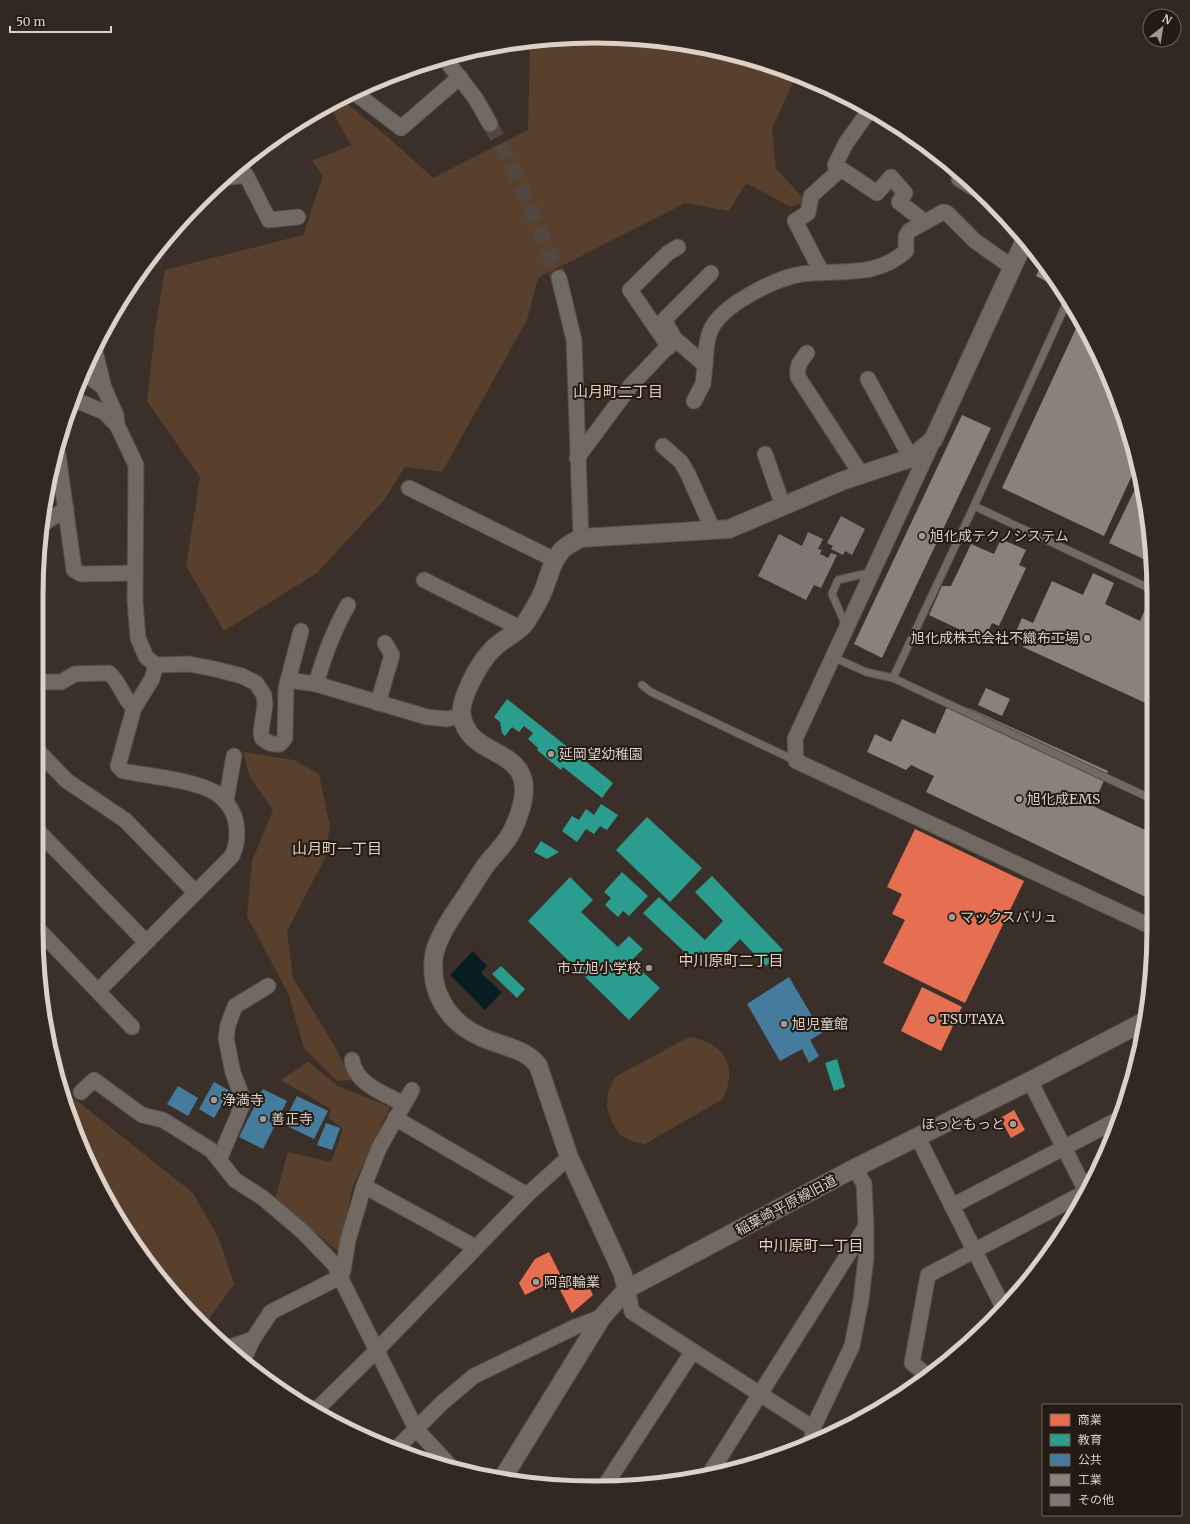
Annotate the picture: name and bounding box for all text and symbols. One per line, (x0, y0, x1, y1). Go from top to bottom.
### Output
scale bar (10, 8, 111, 34)
north arrow (1142, 8, 1182, 48)
text: N (1160, 11, 1175, 28)
text: 50 m (16, 14, 45, 29)
district label: 山月町二丁目 (573, 382, 663, 401)
place label: 旭化成テクノシステム (930, 527, 1069, 545)
marker: 旭化成テクノシステム (917, 531, 927, 541)
place label: 旭化成株式会社不織布工場 (911, 629, 1079, 647)
marker: 旭化成株式会社不織布工場 (1082, 633, 1092, 643)
place label: 延岡望幼稚園 (559, 745, 643, 763)
marker: 延岡望幼稚園 (546, 749, 556, 759)
place label: 旭化成EMS (1027, 790, 1100, 808)
marker: 旭化成EMS (1014, 794, 1024, 804)
district label: 山月町一丁目 (292, 839, 382, 858)
place label: マックスバリュ (960, 908, 1058, 926)
marker: マックスバリュ (947, 912, 957, 922)
district label: 中川原町二丁目 (678, 951, 784, 970)
place label: 市立旭小学校 (557, 959, 641, 977)
marker: 市立旭小学校 (644, 963, 654, 973)
place label: TSUTAYA (940, 1010, 1005, 1028)
marker: TSUTAYA (927, 1014, 937, 1024)
place label: 旭児童館 (792, 1015, 848, 1033)
marker: 旭児童館 (779, 1019, 789, 1029)
place label: 浄満寺 (222, 1091, 264, 1109)
marker: 浄満寺 (209, 1095, 219, 1105)
place label: 善正寺 (271, 1110, 313, 1128)
marker: 善正寺 (258, 1114, 268, 1124)
place label: ほっともっと (921, 1115, 1005, 1133)
marker: ほっともっと (1008, 1119, 1018, 1129)
street label: 稲葉崎平原線旧道 (732, 1171, 840, 1239)
district label: 中川原町一丁目 (758, 1236, 864, 1255)
place label: 阿部輪業 (544, 1273, 600, 1291)
marker: 阿部輪業 (531, 1277, 541, 1287)
legend (1042, 1404, 1182, 1516)
text: 商業 (1078, 1412, 1102, 1427)
text: 教育 (1078, 1432, 1102, 1447)
text: 公共 (1078, 1452, 1102, 1467)
text: 工業 (1078, 1472, 1102, 1487)
text: その他 (1078, 1492, 1114, 1507)

